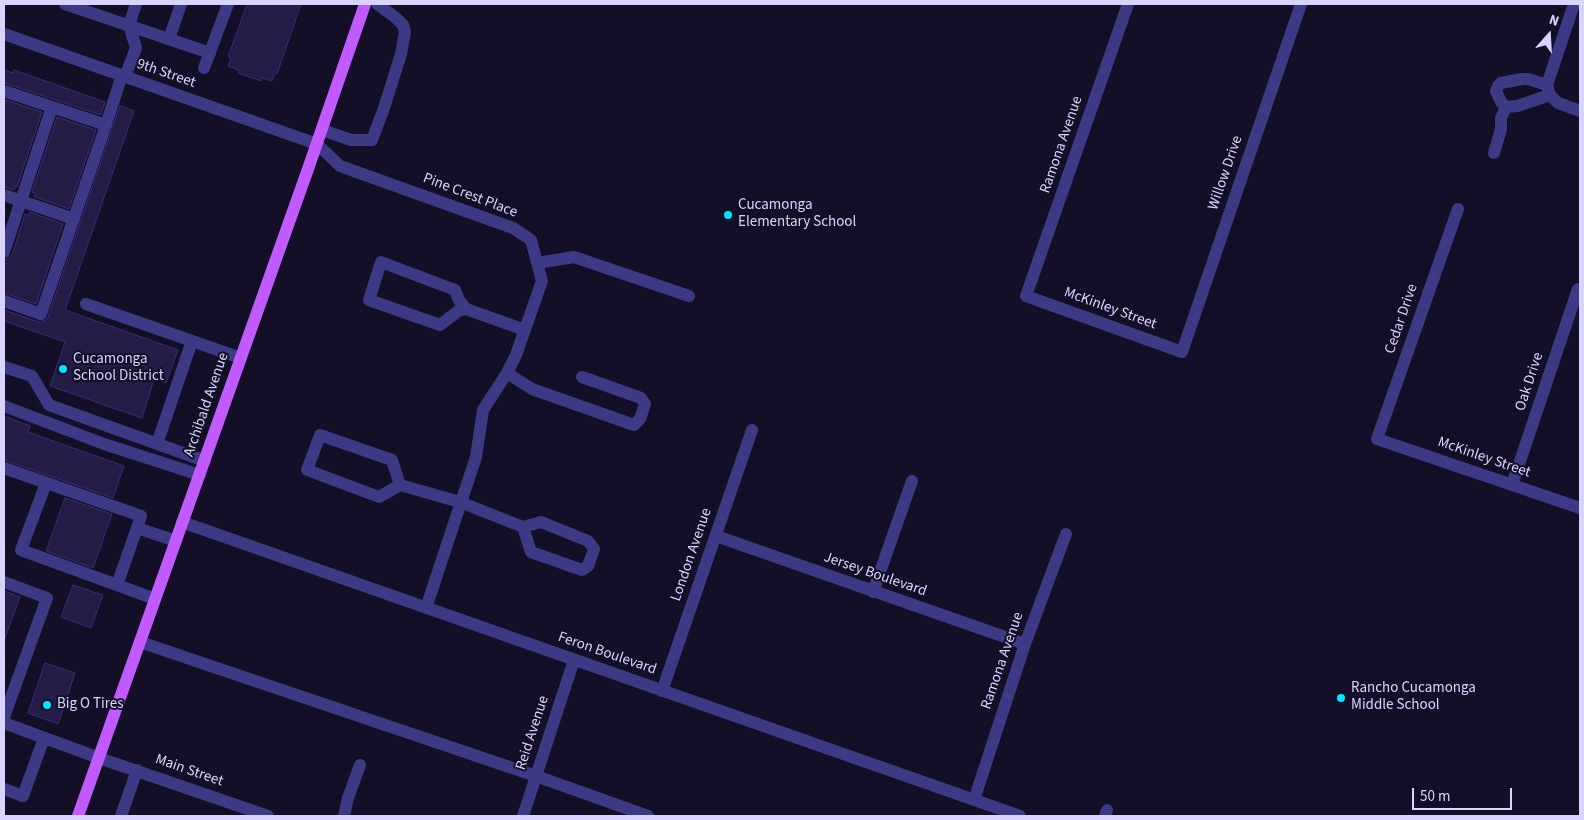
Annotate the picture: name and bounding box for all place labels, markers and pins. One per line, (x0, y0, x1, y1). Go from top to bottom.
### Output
place label: Cucamonga Elementary School (738, 197, 856, 232)
marker: Cucamonga Elementary School (722, 209, 734, 221)
place label: Cucamonga School District (73, 351, 164, 386)
marker: Cucamonga School District (57, 363, 69, 375)
place label: Rancho Cucamonga Middle School (1351, 680, 1476, 715)
marker: Rancho Cucamonga Middle School (1335, 692, 1347, 704)
place label: Big O Tires (57, 696, 124, 714)
marker: Big O Tires (41, 699, 53, 711)

